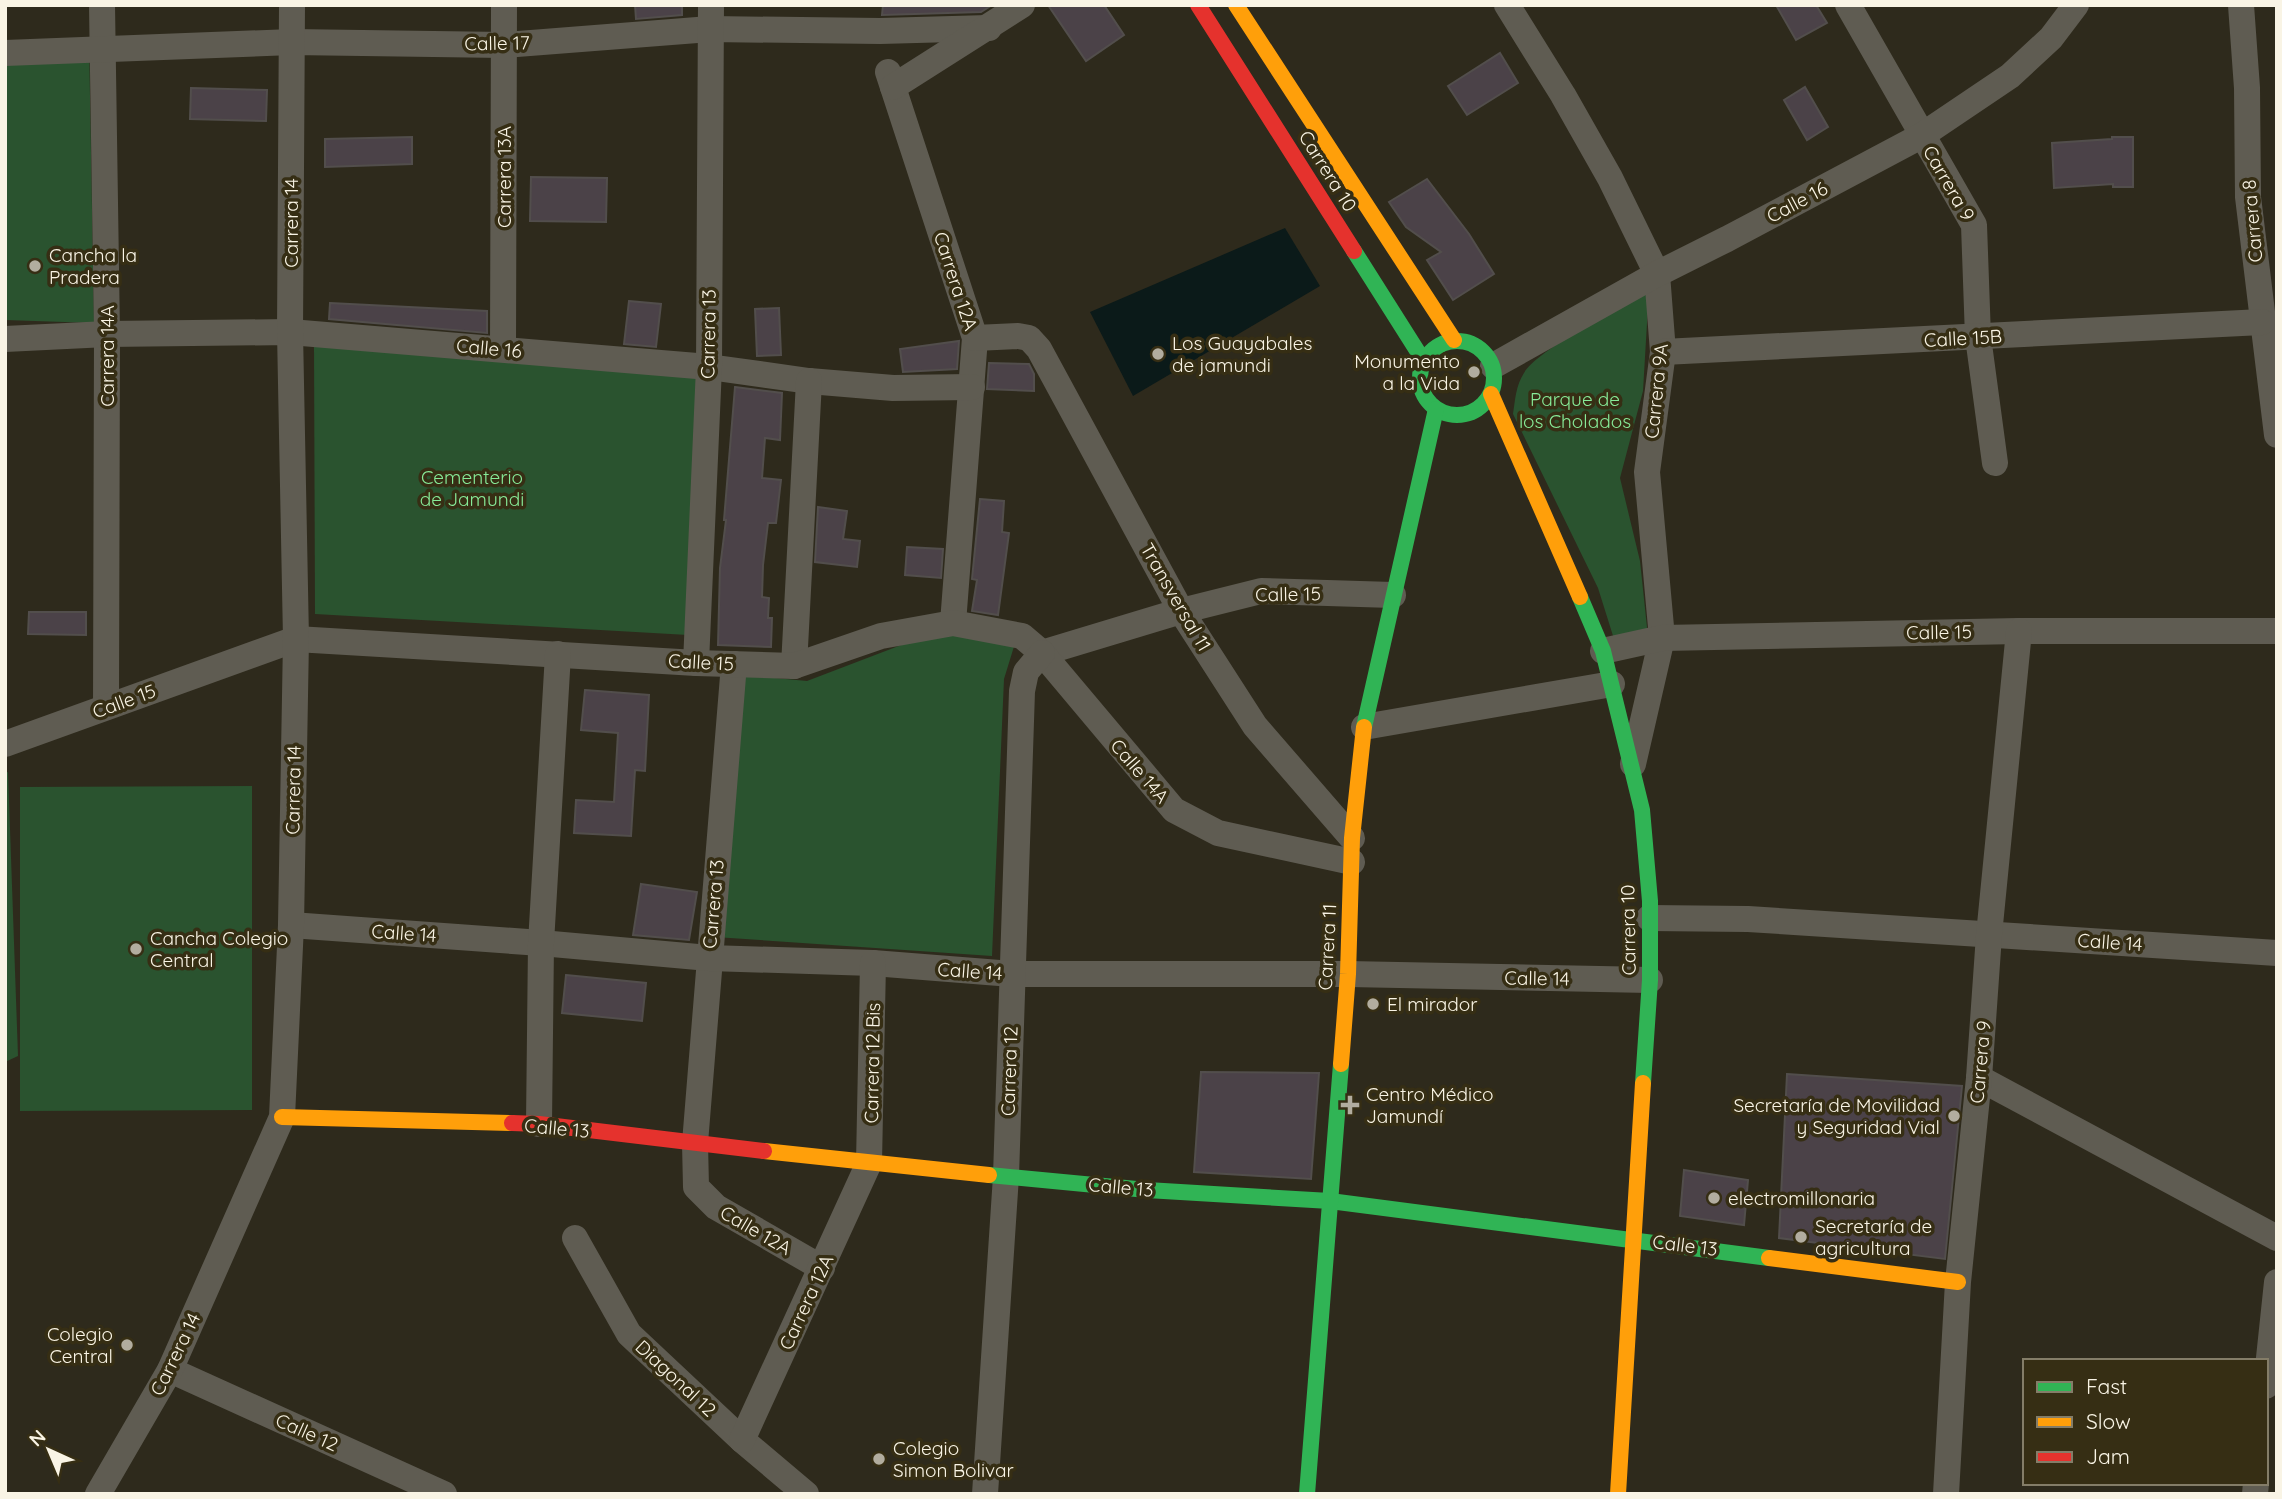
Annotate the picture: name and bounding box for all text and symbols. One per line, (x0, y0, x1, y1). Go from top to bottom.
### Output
street label: Calle 17 (464, 30, 530, 56)
street label: Carrera 13A (492, 126, 516, 228)
street label: Carrera 10 (1294, 126, 1362, 216)
street label: Carrera 9 (1918, 141, 1980, 225)
street label: Calle 16 (1762, 176, 1832, 228)
street label: Carrera 14 (279, 178, 303, 268)
street label: Carrera 8 (2236, 179, 2268, 263)
street label: Carrera 12A (929, 229, 983, 333)
place label: Cancha la Pradera (49, 243, 137, 289)
marker: Cancha la Pradera (27, 258, 43, 274)
street label: Carrera 13 (695, 289, 721, 379)
street label: Carrera 14A (95, 305, 119, 407)
street label: Calle 15B (1923, 324, 2003, 352)
place label: Los Guayabales de jamundi (1172, 331, 1312, 377)
street label: Calle 16 (455, 333, 523, 363)
street label: Carrera 9A (1639, 342, 1673, 440)
marker: Los Guayabales de jamundi (1150, 346, 1166, 362)
place label: Monumento a la Vida (1354, 349, 1460, 395)
marker: Monumento a la Vida (1466, 364, 1482, 380)
park label: Parque de los Cholados (1519, 387, 1631, 433)
park label: Cementerio de Jamundi (420, 465, 524, 511)
street label: Transversal 11 (1135, 539, 1217, 655)
street label: Calle 15 (1255, 581, 1321, 607)
street label: Calle 15 (1906, 619, 1972, 645)
street label: Calle 15 (668, 648, 734, 676)
street label: Calle 15 (89, 678, 159, 724)
street label: Calle 14A (1106, 734, 1174, 808)
street label: Carrera 14 (280, 745, 306, 835)
street label: Carrera 13 (697, 858, 729, 950)
street label: Carrera 10 (1615, 884, 1641, 976)
street label: Carrera 11 (1313, 903, 1341, 991)
street label: Calle 14 (371, 919, 437, 947)
place label: Cancha Colegio Central (150, 926, 288, 972)
street label: Calle 14 (2077, 928, 2143, 956)
marker: Cancha Colegio Central (128, 941, 144, 957)
street label: Calle 14 (937, 957, 1003, 985)
street label: Calle 14 (1504, 965, 1570, 991)
place label: El mirador (1387, 992, 1478, 1016)
marker: El mirador (1365, 996, 1381, 1012)
street label: Carrera 12 Bis (859, 1002, 885, 1124)
street label: Carrera 9 (1964, 1019, 1996, 1105)
street label: Carrera 12 (995, 1025, 1023, 1117)
place label: Centro Médico Jamundí (1366, 1082, 1493, 1128)
place label: Secretaría de Movilidad y Seguridad Vial (1733, 1093, 1940, 1139)
marker: Centro Médico Jamundí (1340, 1095, 1360, 1115)
marker: Secretaría de Movilidad y Seguridad Vial (1946, 1108, 1962, 1124)
street label: Calle 13 (523, 1113, 591, 1143)
street label: Calle 13 (1087, 1172, 1155, 1202)
place label: electromillonaria (1728, 1186, 1875, 1210)
marker: electromillonaria (1706, 1190, 1722, 1206)
street label: Calle 12A (716, 1200, 796, 1260)
place label: Secretaría de agricultura (1815, 1214, 1932, 1260)
street label: Calle 13 (1651, 1229, 1719, 1261)
marker: Secretaría de agricultura (1793, 1229, 1809, 1245)
street label: Carrera 12A (773, 1250, 839, 1354)
street label: Carrera 14 (145, 1309, 205, 1399)
place label: Colegio Central (47, 1322, 113, 1368)
street label: Diagonal 12 (631, 1335, 721, 1421)
marker: Colegio Central (119, 1337, 135, 1353)
legend (2023, 1359, 2268, 1485)
text: Fast (2086, 1373, 2127, 1399)
street label: Calle 12 (272, 1408, 342, 1456)
text: Slow (2086, 1408, 2131, 1434)
north arrow (14, 1415, 84, 1485)
text: N (24, 1424, 51, 1451)
place label: Colegio Simon Bolivar (893, 1436, 1015, 1482)
text: Jam (2086, 1443, 2130, 1469)
marker: Colegio Simon Bolivar (871, 1451, 887, 1467)

